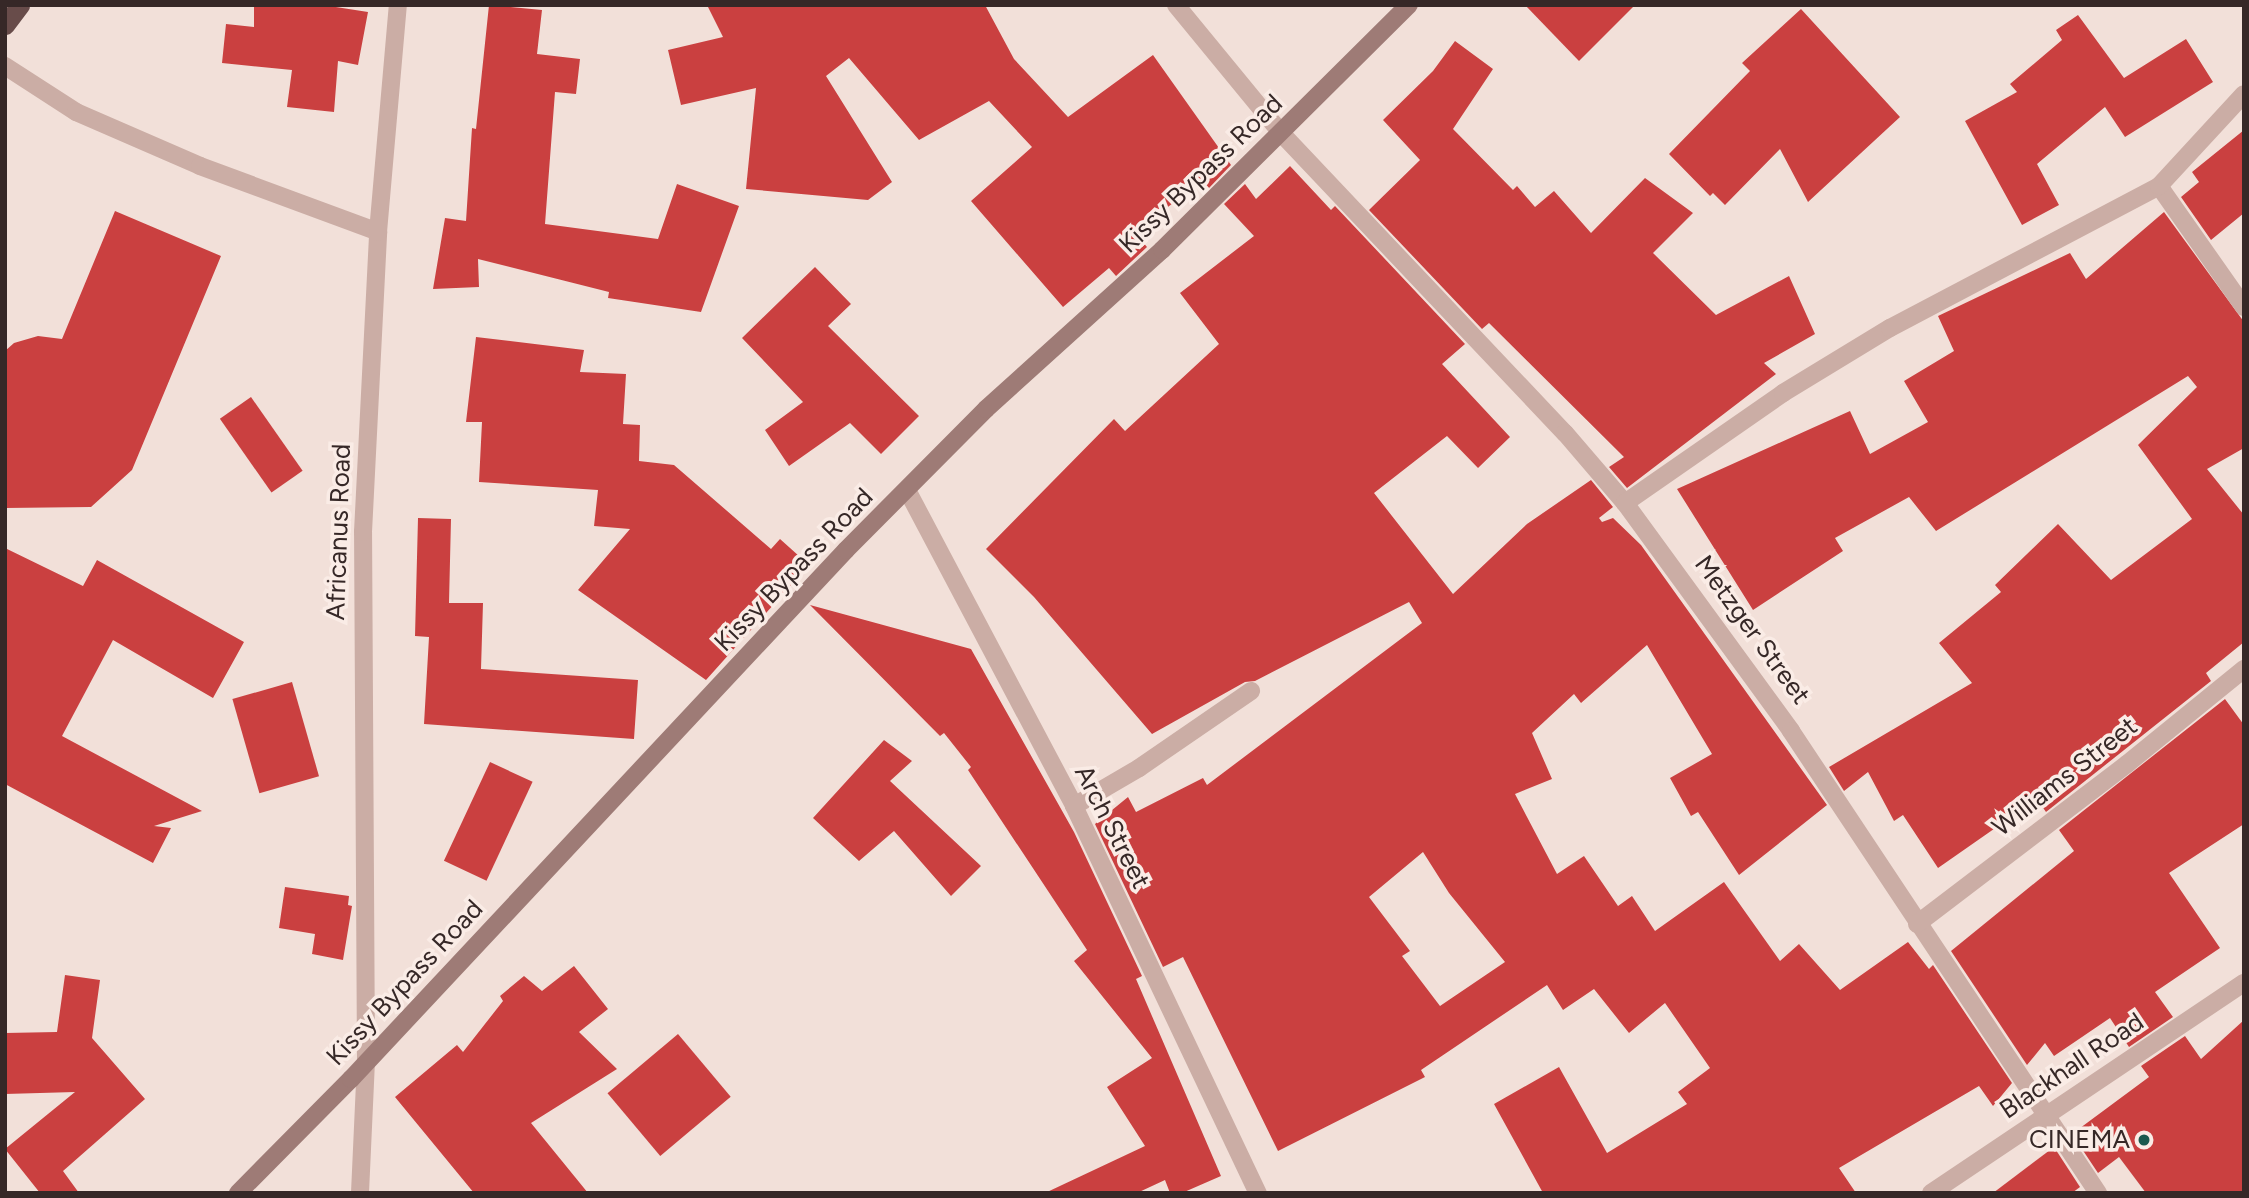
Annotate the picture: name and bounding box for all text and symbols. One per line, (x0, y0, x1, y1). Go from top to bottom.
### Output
street label: Kissy Bypass Road (1113, 88, 1289, 260)
street label: Africanus Road (320, 443, 358, 621)
street label: Kissy Bypass Road (708, 482, 880, 658)
street label: Metzger Street (1688, 550, 1816, 710)
street label: Williams Street (1986, 711, 2144, 843)
street label: Arch Street (1068, 760, 1156, 894)
street label: Kissy Bypass Road (320, 894, 490, 1072)
street label: Blackhall Road (1994, 1006, 2150, 1126)
place label: CINEMA (2029, 1124, 2130, 1156)
marker: CINEMA (2136, 1132, 2152, 1148)

